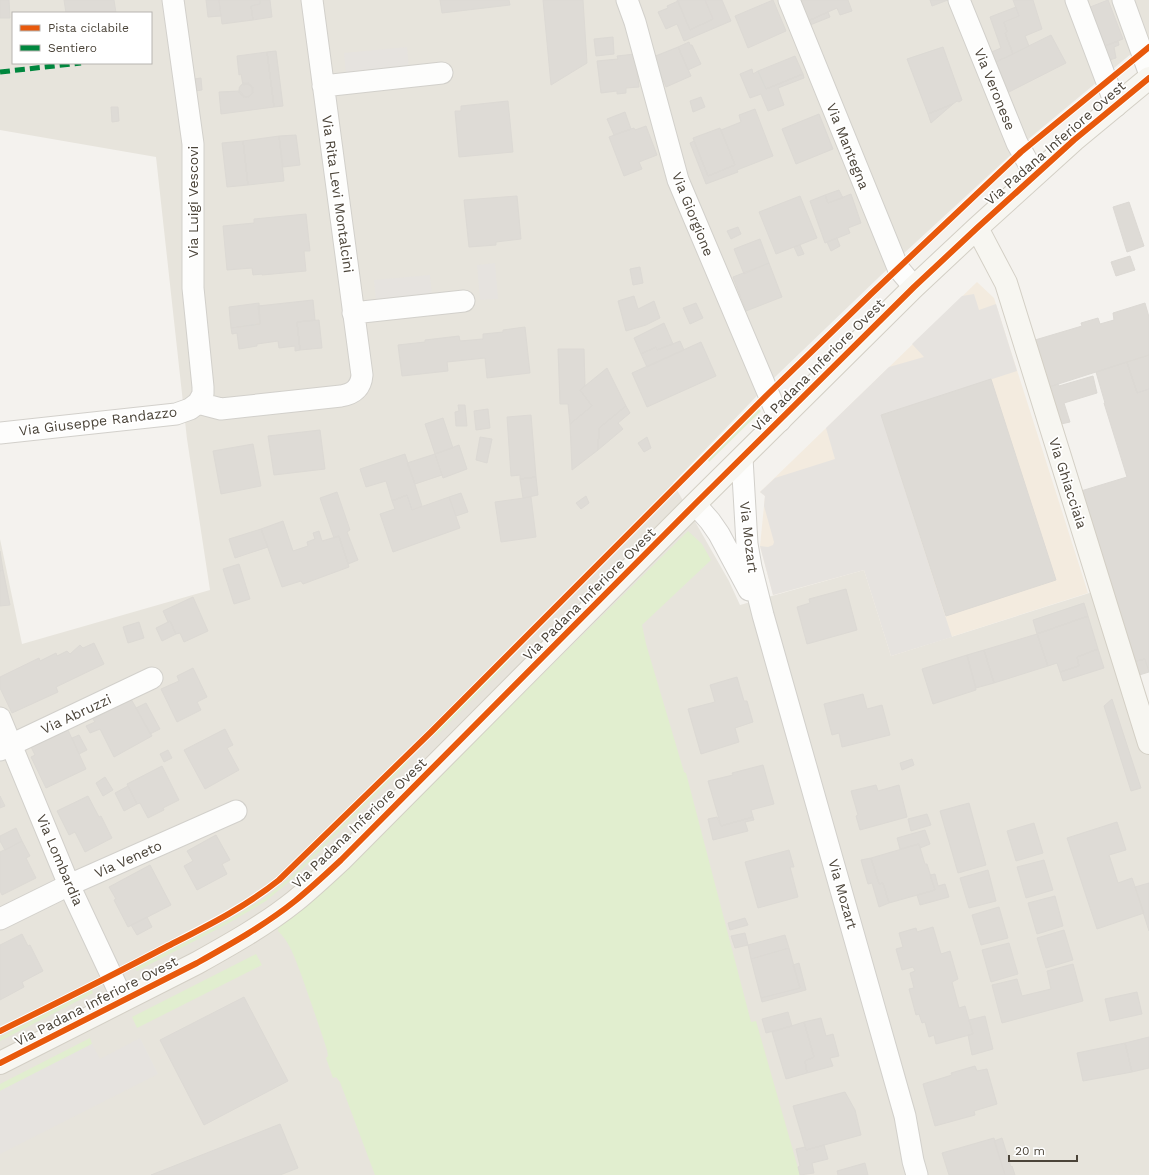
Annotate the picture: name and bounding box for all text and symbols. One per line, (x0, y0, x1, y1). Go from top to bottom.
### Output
legend (12, 12, 152, 64)
text: Pista ciclabile (48, 21, 129, 35)
text: Sentiero (48, 41, 97, 55)
street label: Via Veronese (971, 46, 1019, 132)
street label: Via Padana Inferiore Ovest (982, 78, 1129, 208)
street label: Via Mantegna (823, 101, 873, 191)
street label: Via Rita Levi Montalcini (319, 114, 357, 274)
street label: Via Luigi Vescovi (185, 146, 201, 258)
street label: Via Giorgione (669, 170, 717, 258)
street label: Via Padana Inferiore Ovest (748, 295, 888, 435)
street label: Via Giuseppe Randazzo (18, 403, 178, 439)
street label: Via Ghiacciaia (1046, 436, 1090, 531)
street label: Via Mozart (737, 500, 761, 574)
street label: Via Padana Inferiore Ovest (519, 524, 659, 664)
street label: Via Abruzzi (38, 691, 114, 737)
street label: Via Padana Inferiore Ovest (288, 754, 430, 892)
street label: Via Lombardia (34, 812, 86, 908)
street label: Via Veneto (92, 837, 164, 881)
street label: Via Mozart (825, 857, 861, 931)
street label: Via Padana Inferiore Ovest (12, 953, 180, 1049)
scale bar (1009, 1137, 1077, 1163)
text: 20 m (1015, 1144, 1045, 1158)

